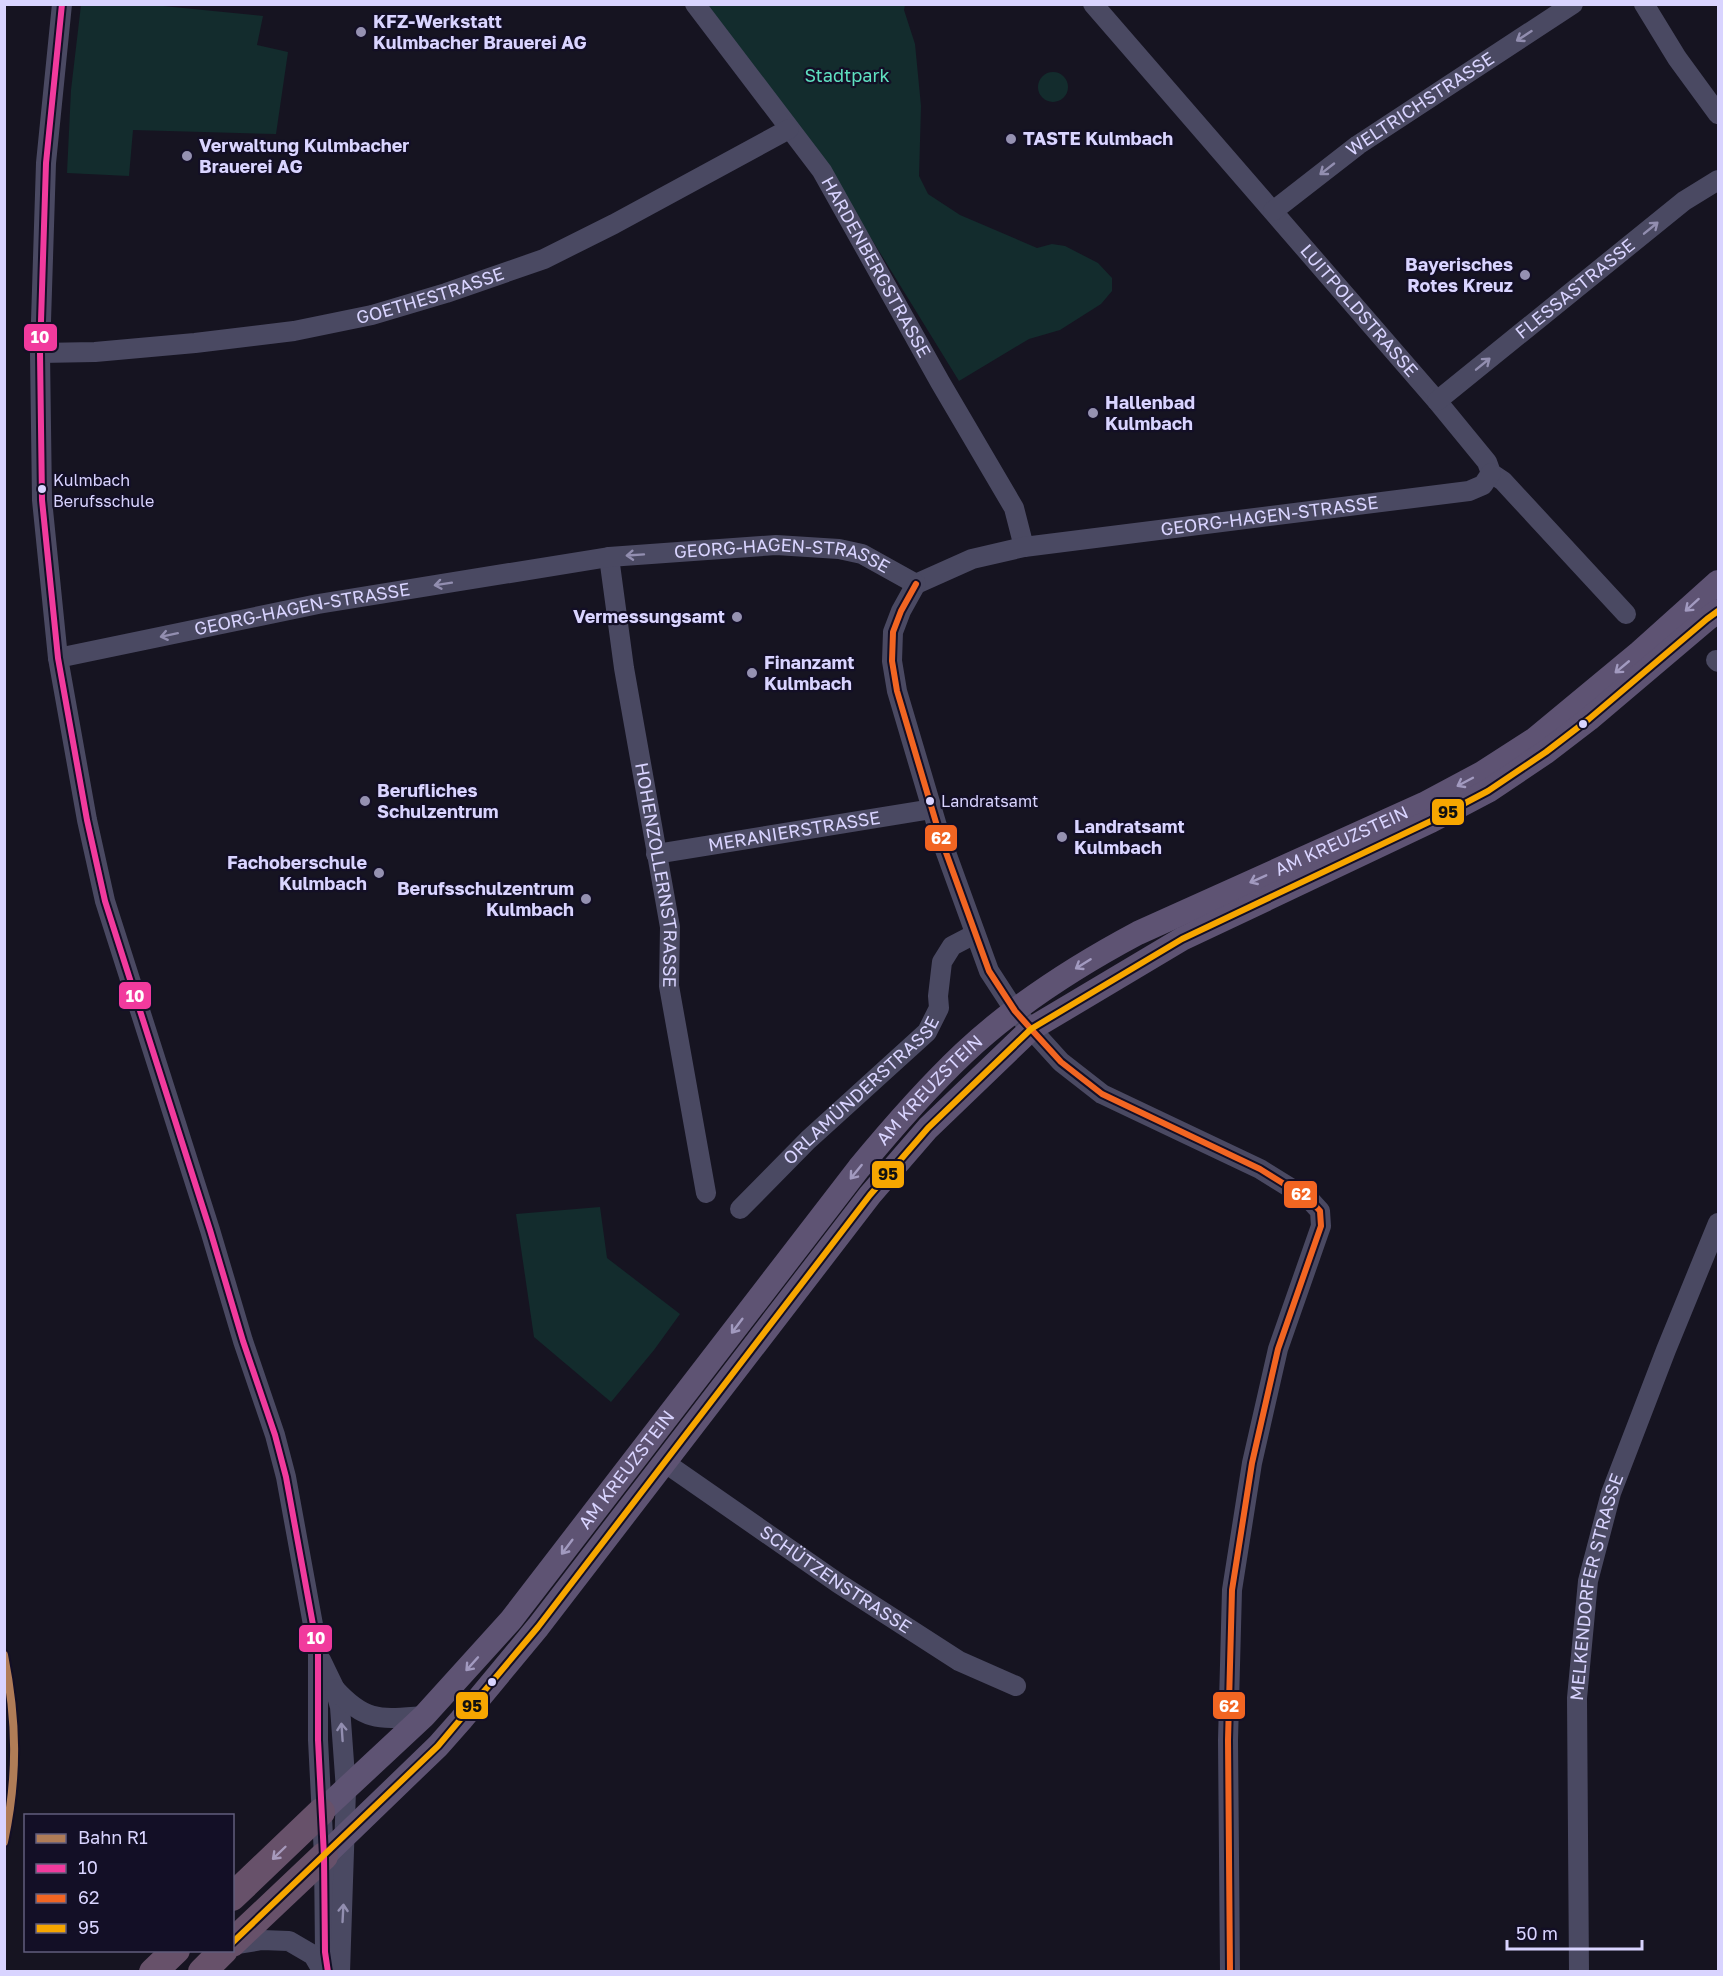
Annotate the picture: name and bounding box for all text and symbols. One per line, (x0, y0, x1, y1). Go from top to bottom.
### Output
place label: KFZ-Werkstatt Kulmbacher Brauerei AG (373, 10, 587, 53)
marker: KFZ-Werkstatt Kulmbacher Brauerei AG (354, 25, 368, 39)
one-way arrow (1515, 30, 1532, 43)
street label: WELTRICHSTRASSE (1341, 47, 1498, 160)
park label: Stadtpark (804, 64, 890, 86)
place label: TASTE Kulmbach (1023, 127, 1173, 149)
marker: TASTE Kulmbach (1004, 132, 1018, 146)
place label: Verwaltung Kulmbacher Brauerei AG (199, 134, 409, 177)
marker: Verwaltung Kulmbacher Brauerei AG (180, 149, 194, 163)
one-way arrow (1319, 162, 1335, 175)
street label: HARDENBERGSTRASSE (817, 172, 936, 361)
one-way arrow (1642, 222, 1658, 235)
street label: FLESSASTRASSE (1510, 233, 1639, 343)
street label: LUITPOLDSTRASSE (1296, 239, 1423, 381)
place label: Bayerisches Rotes Kreuz (1405, 253, 1513, 296)
street label: GOETHESTRASSE (354, 262, 507, 328)
marker: Bayerisches Rotes Kreuz (1518, 268, 1532, 282)
line badge: 10 (23, 323, 58, 352)
text: 10 (31, 327, 49, 347)
one-way arrow (1475, 358, 1491, 371)
place label: Hallenbad Kulmbach (1105, 391, 1195, 434)
marker: Hallenbad Kulmbach (1086, 406, 1100, 420)
place label: Kulmbach Berufsschule (53, 470, 154, 511)
marker: Kulmbach Berufsschule (36, 483, 48, 495)
street label: GEORG-HAGEN-STRASSE (1159, 491, 1379, 540)
street label: GEORG-HAGEN-STRASSE (673, 533, 894, 577)
one-way arrow (626, 550, 646, 561)
street label: GEORG-HAGEN-STRASSE (192, 577, 411, 639)
one-way arrow (433, 579, 453, 590)
one-way arrow (1685, 598, 1700, 612)
place label: Vermessungsamt (573, 605, 725, 627)
marker: Vermessungsamt (730, 610, 744, 624)
one-way arrow (159, 630, 179, 641)
place label: Finanzamt Kulmbach (764, 651, 854, 694)
one-way arrow (1615, 660, 1630, 674)
marker: Finanzamt Kulmbach (745, 666, 759, 680)
unlabelled marker (1577, 718, 1589, 730)
street label: HOHENZOLLERNSTRASSE (631, 761, 682, 988)
one-way arrow (1457, 776, 1474, 788)
place label: Berufliches Schulzentrum (377, 779, 499, 822)
place label: Landratsamt (941, 791, 1038, 811)
marker: Berufliches Schulzentrum (358, 794, 372, 808)
marker: Landratsamt (924, 795, 936, 807)
line badge: 95 (1431, 798, 1465, 826)
street label: AM KREUZSTEIN (1271, 801, 1411, 880)
text: 95 (1438, 802, 1458, 822)
street label: MERANIERSTRASSE (706, 806, 882, 855)
place label: Landratsamt Kulmbach (1074, 815, 1185, 858)
line badge: 62 (924, 824, 958, 852)
text: 62 (931, 828, 951, 848)
marker: Landratsamt Kulmbach (1055, 830, 1069, 844)
place label: Fachoberschule Kulmbach (227, 851, 367, 894)
marker: Fachoberschule Kulmbach (372, 866, 386, 880)
one-way arrow (1250, 874, 1268, 885)
place label: Berufsschulzentrum Kulmbach (397, 877, 574, 920)
marker: Berufsschulzentrum Kulmbach (579, 892, 593, 906)
one-way arrow (1075, 959, 1092, 971)
line badge: 10 (118, 981, 152, 1010)
text: 10 (126, 986, 144, 1006)
street label: ORLAMÜNDERSTRASSE (778, 1012, 943, 1169)
street label: AM KREUZSTEIN (871, 1030, 987, 1149)
line badge: 95 (871, 1160, 905, 1189)
one-way arrow (850, 1164, 863, 1180)
text: 95 (878, 1164, 898, 1184)
line badge: 62 (1283, 1180, 1318, 1209)
text: 62 (1291, 1184, 1311, 1204)
one-way arrow (730, 1318, 743, 1334)
street label: AM KREUZSTEIN (573, 1405, 679, 1533)
street label: MELKENDORFER STRASSE (1565, 1470, 1628, 1702)
street label: SCHÜTZENSTRASSE (756, 1520, 916, 1637)
one-way arrow (561, 1539, 573, 1555)
line badge: 10 (298, 1624, 333, 1653)
text: 10 (307, 1628, 325, 1648)
one-way arrow (465, 1656, 479, 1671)
unlabelled marker (486, 1676, 498, 1688)
line badge: 95 (455, 1691, 489, 1720)
line badge: 62 (1212, 1691, 1246, 1720)
text: 95 (462, 1696, 482, 1716)
text: 62 (1219, 1696, 1239, 1716)
one-way arrow (336, 1722, 347, 1742)
legend (24, 1814, 234, 1952)
text: Bahn R1 (78, 1826, 148, 1848)
one-way arrow (272, 1845, 287, 1859)
text: 10 (78, 1856, 98, 1878)
text: 62 (78, 1886, 99, 1908)
one-way arrow (338, 1904, 349, 1924)
scale bar (1507, 1913, 1642, 1951)
text: 95 (78, 1916, 99, 1938)
text: 50 m (1516, 1922, 1558, 1944)

